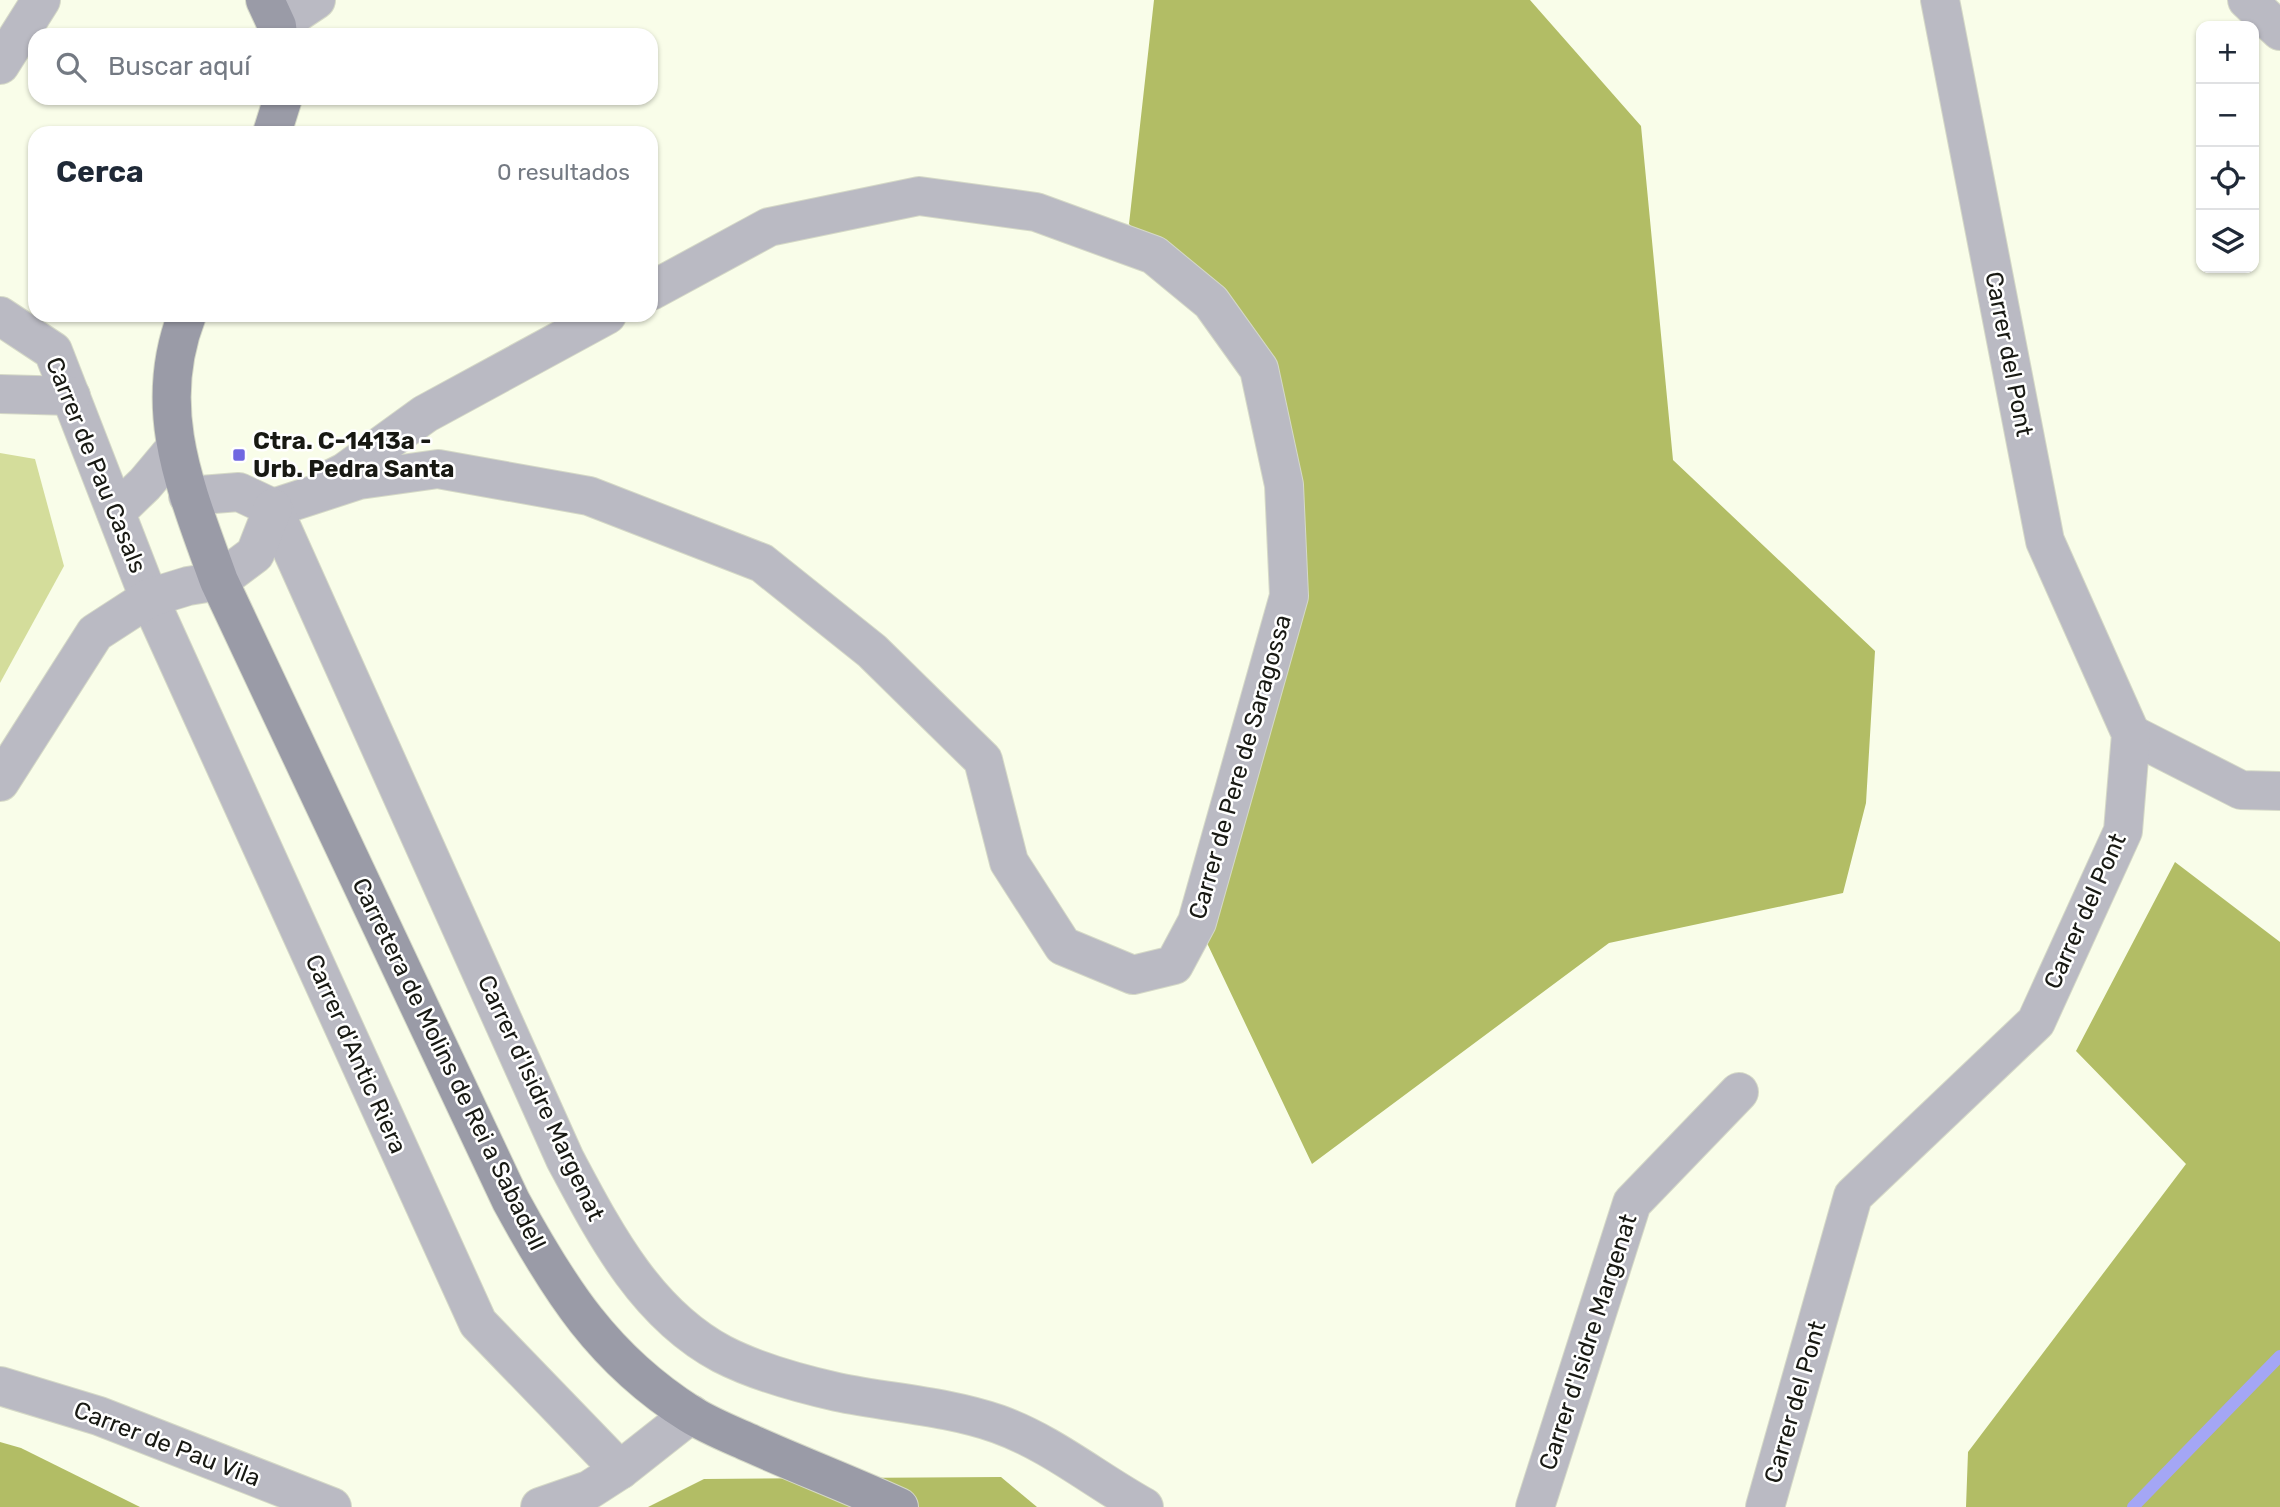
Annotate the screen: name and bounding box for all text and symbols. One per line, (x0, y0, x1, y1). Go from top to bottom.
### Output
map controls (2196, 21, 2259, 273)
button: + (2196, 21, 2259, 84)
search box (28, 28, 658, 105)
icon: search (52, 48, 90, 86)
text: Buscar aquí (108, 51, 250, 82)
button: − (2196, 84, 2259, 147)
button: locate (2196, 147, 2259, 210)
text: Cerca (56, 154, 144, 190)
text: 0 resultados (497, 158, 630, 186)
button: layers (2196, 210, 2259, 273)
street label: Carrer del Pont (1979, 269, 2039, 439)
street label: Carrer de Pau Casals (40, 353, 152, 577)
place label: Ctra. C-1413a - Urb. Pedra Santa (253, 427, 454, 483)
marker: Ctra. C-1413a - Urb. Pedra Santa (231, 447, 247, 463)
street label: Carrer de Pere de Saragossa (1183, 612, 1297, 922)
street label: Carrer del Pont (2038, 829, 2132, 993)
street label: Carretera de Molins de Rei a Sabadell (346, 873, 552, 1255)
street label: Carrer d'Antic Riera (299, 950, 413, 1158)
street label: Carrer d'Isidre Margenat (472, 971, 610, 1225)
street label: Carrer d'Isidre Margenat (1533, 1210, 1643, 1474)
street label: Carrer del Pont (1758, 1318, 1832, 1486)
street label: Carrer de Pau Vila (70, 1396, 264, 1492)

